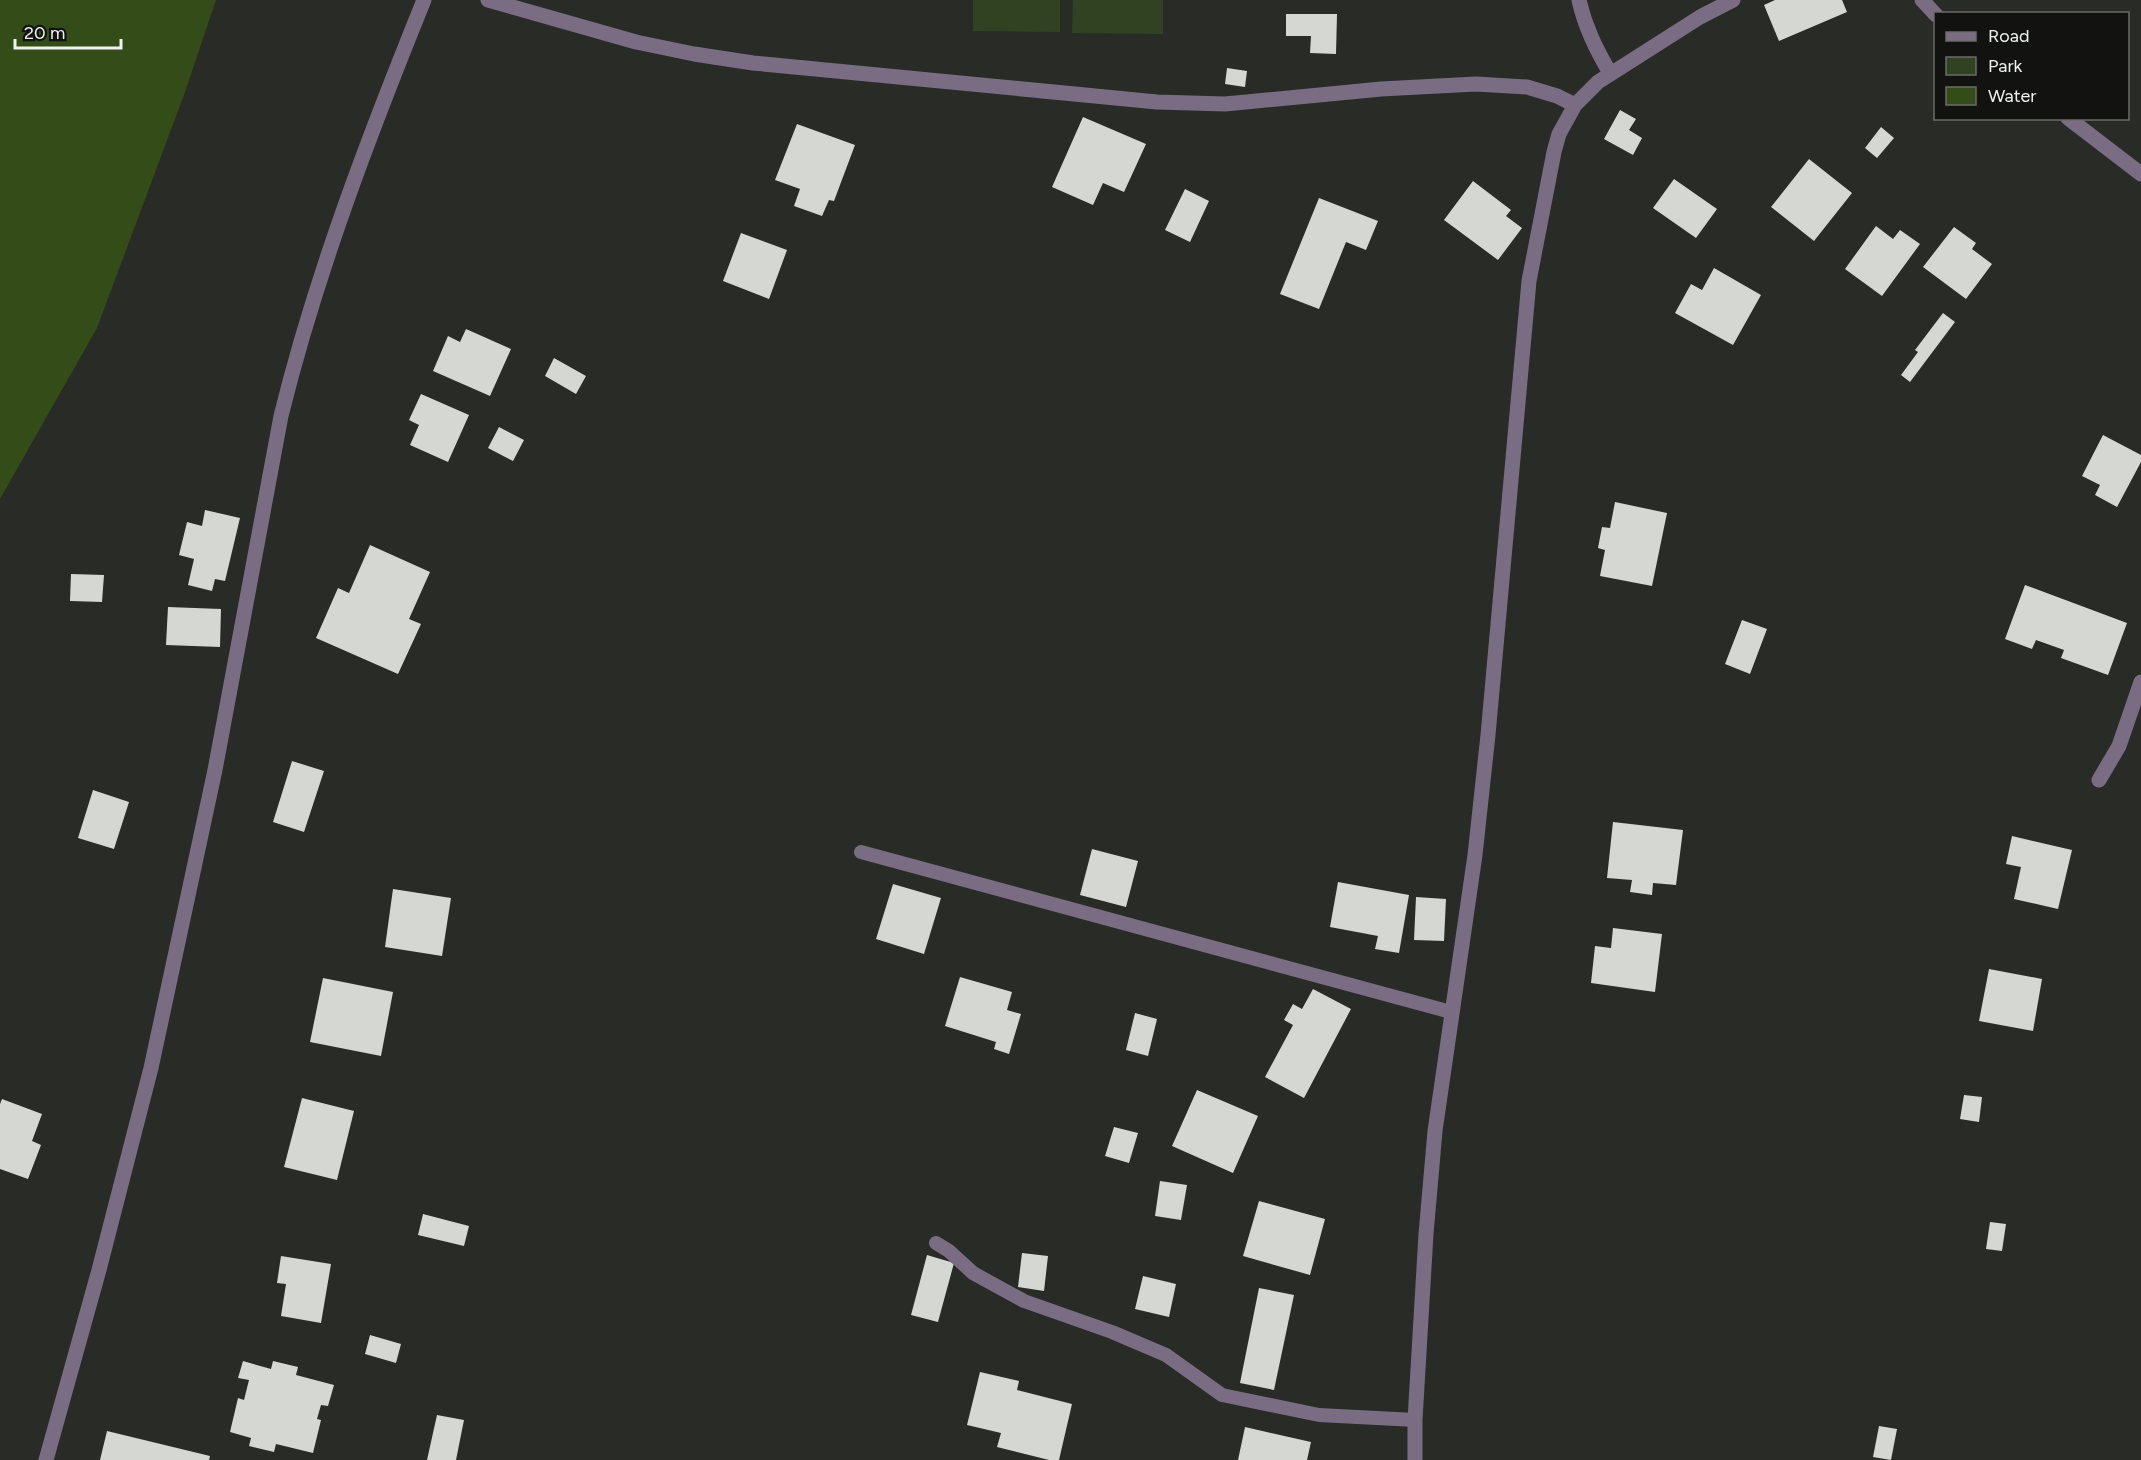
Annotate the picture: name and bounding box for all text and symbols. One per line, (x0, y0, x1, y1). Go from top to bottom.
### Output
scale bar (15, 12, 122, 50)
legend (1934, 12, 2129, 120)
text: 20 m (24, 22, 65, 44)
text: Road (1988, 25, 2029, 47)
text: Park (1988, 55, 2023, 77)
text: Water (1988, 85, 2036, 107)

